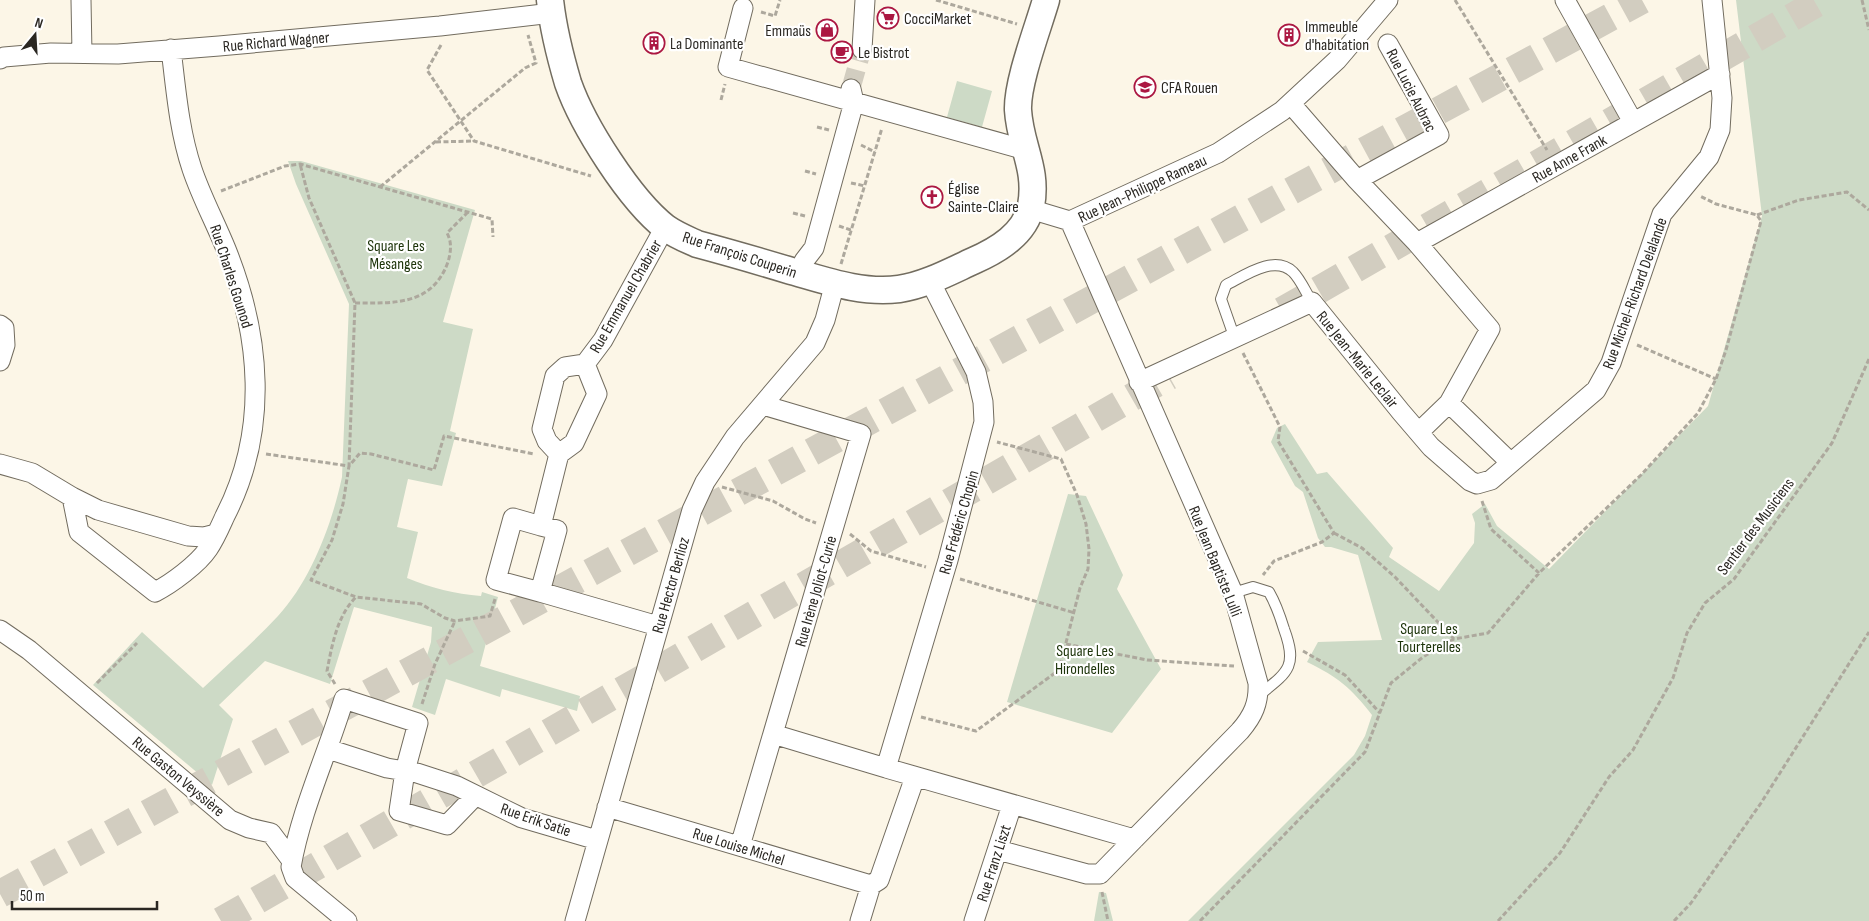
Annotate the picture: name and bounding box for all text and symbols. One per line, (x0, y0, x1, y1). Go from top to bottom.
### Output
supermarket icon: CocciMarket (876, 6, 900, 30)
north arrow (10, 10, 60, 60)
place label: CocciMarket (904, 10, 971, 29)
text: N (33, 14, 45, 32)
shop icon: Emmaüs (815, 18, 839, 42)
place label: Immeuble d'habitation (1305, 18, 1369, 55)
place label: Emmaüs (765, 22, 811, 41)
building icon: Immeuble d'habitation (1277, 23, 1301, 47)
street label: Rue Richard Wagner (222, 28, 331, 57)
building icon: La Dominante (642, 31, 666, 55)
place label: La Dominante (670, 35, 744, 54)
cafe icon: Le Bistrot (830, 40, 854, 64)
place label: Le Bistrot (858, 44, 909, 63)
street label: Rue Lucie Aubrac (1382, 46, 1440, 136)
school or university icon: CFA Rouen (1133, 75, 1157, 99)
place label: CFA Rouen (1161, 79, 1218, 98)
street label: Rue Anne Frank (1529, 131, 1610, 188)
street label: Rue Jean-Philippe Rameau (1075, 151, 1210, 227)
place label: Église Sainte-Claire (948, 180, 1019, 217)
church icon: Église Sainte-Claire (920, 185, 944, 209)
street label: Rue Michel-Richard Delalande (1599, 215, 1672, 372)
street label: Rue Charles Gounod (205, 222, 256, 331)
street label: Rue François Couperin (680, 228, 799, 283)
street label: Rue Emmanuel Chabrier (586, 236, 667, 357)
park label: Square Les Mésanges (367, 237, 425, 274)
street label: Rue Jean-Marie Leclair (1312, 308, 1402, 413)
street label: Rue Frédéric Chopin (936, 468, 983, 577)
street label: Sentier des Musiciens (1714, 475, 1799, 579)
street label: Rue Jean Baptiste Lulli (1184, 504, 1245, 620)
street label: Rue Irène Joliot-Curie (791, 534, 841, 649)
street label: Rue Hector Berlioz (649, 535, 694, 636)
park label: Square Les Tourterelles (1397, 620, 1461, 657)
park label: Square Les Hirondelles (1055, 642, 1115, 679)
street label: Rue Gaston Veyssière (128, 733, 228, 821)
street label: Rue Erik Satie (498, 800, 573, 841)
street label: Rue Franz Liszt (973, 822, 1016, 904)
street label: Rue Louise Michel (690, 824, 787, 870)
scale bar (12, 878, 158, 910)
text: 50 m (20, 887, 45, 906)

